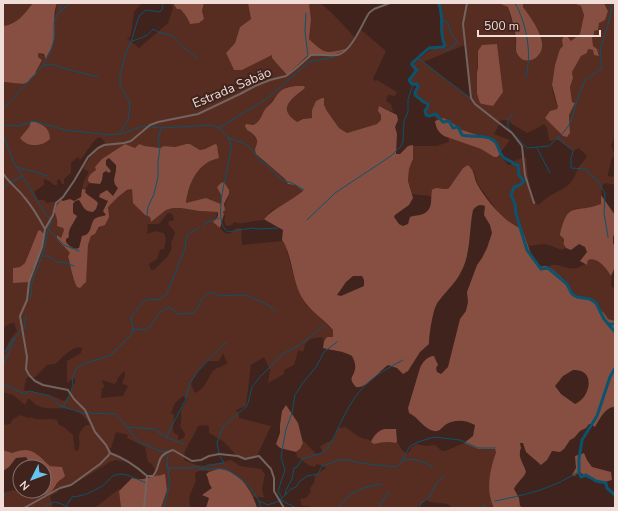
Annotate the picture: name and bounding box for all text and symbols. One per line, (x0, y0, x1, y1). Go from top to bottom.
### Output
scale bar (478, 12, 600, 38)
text: 500 m (484, 18, 519, 34)
street label: Estrada Sabäo (190, 63, 274, 113)
north arrow (12, 459, 52, 499)
text: N (17, 477, 33, 493)

